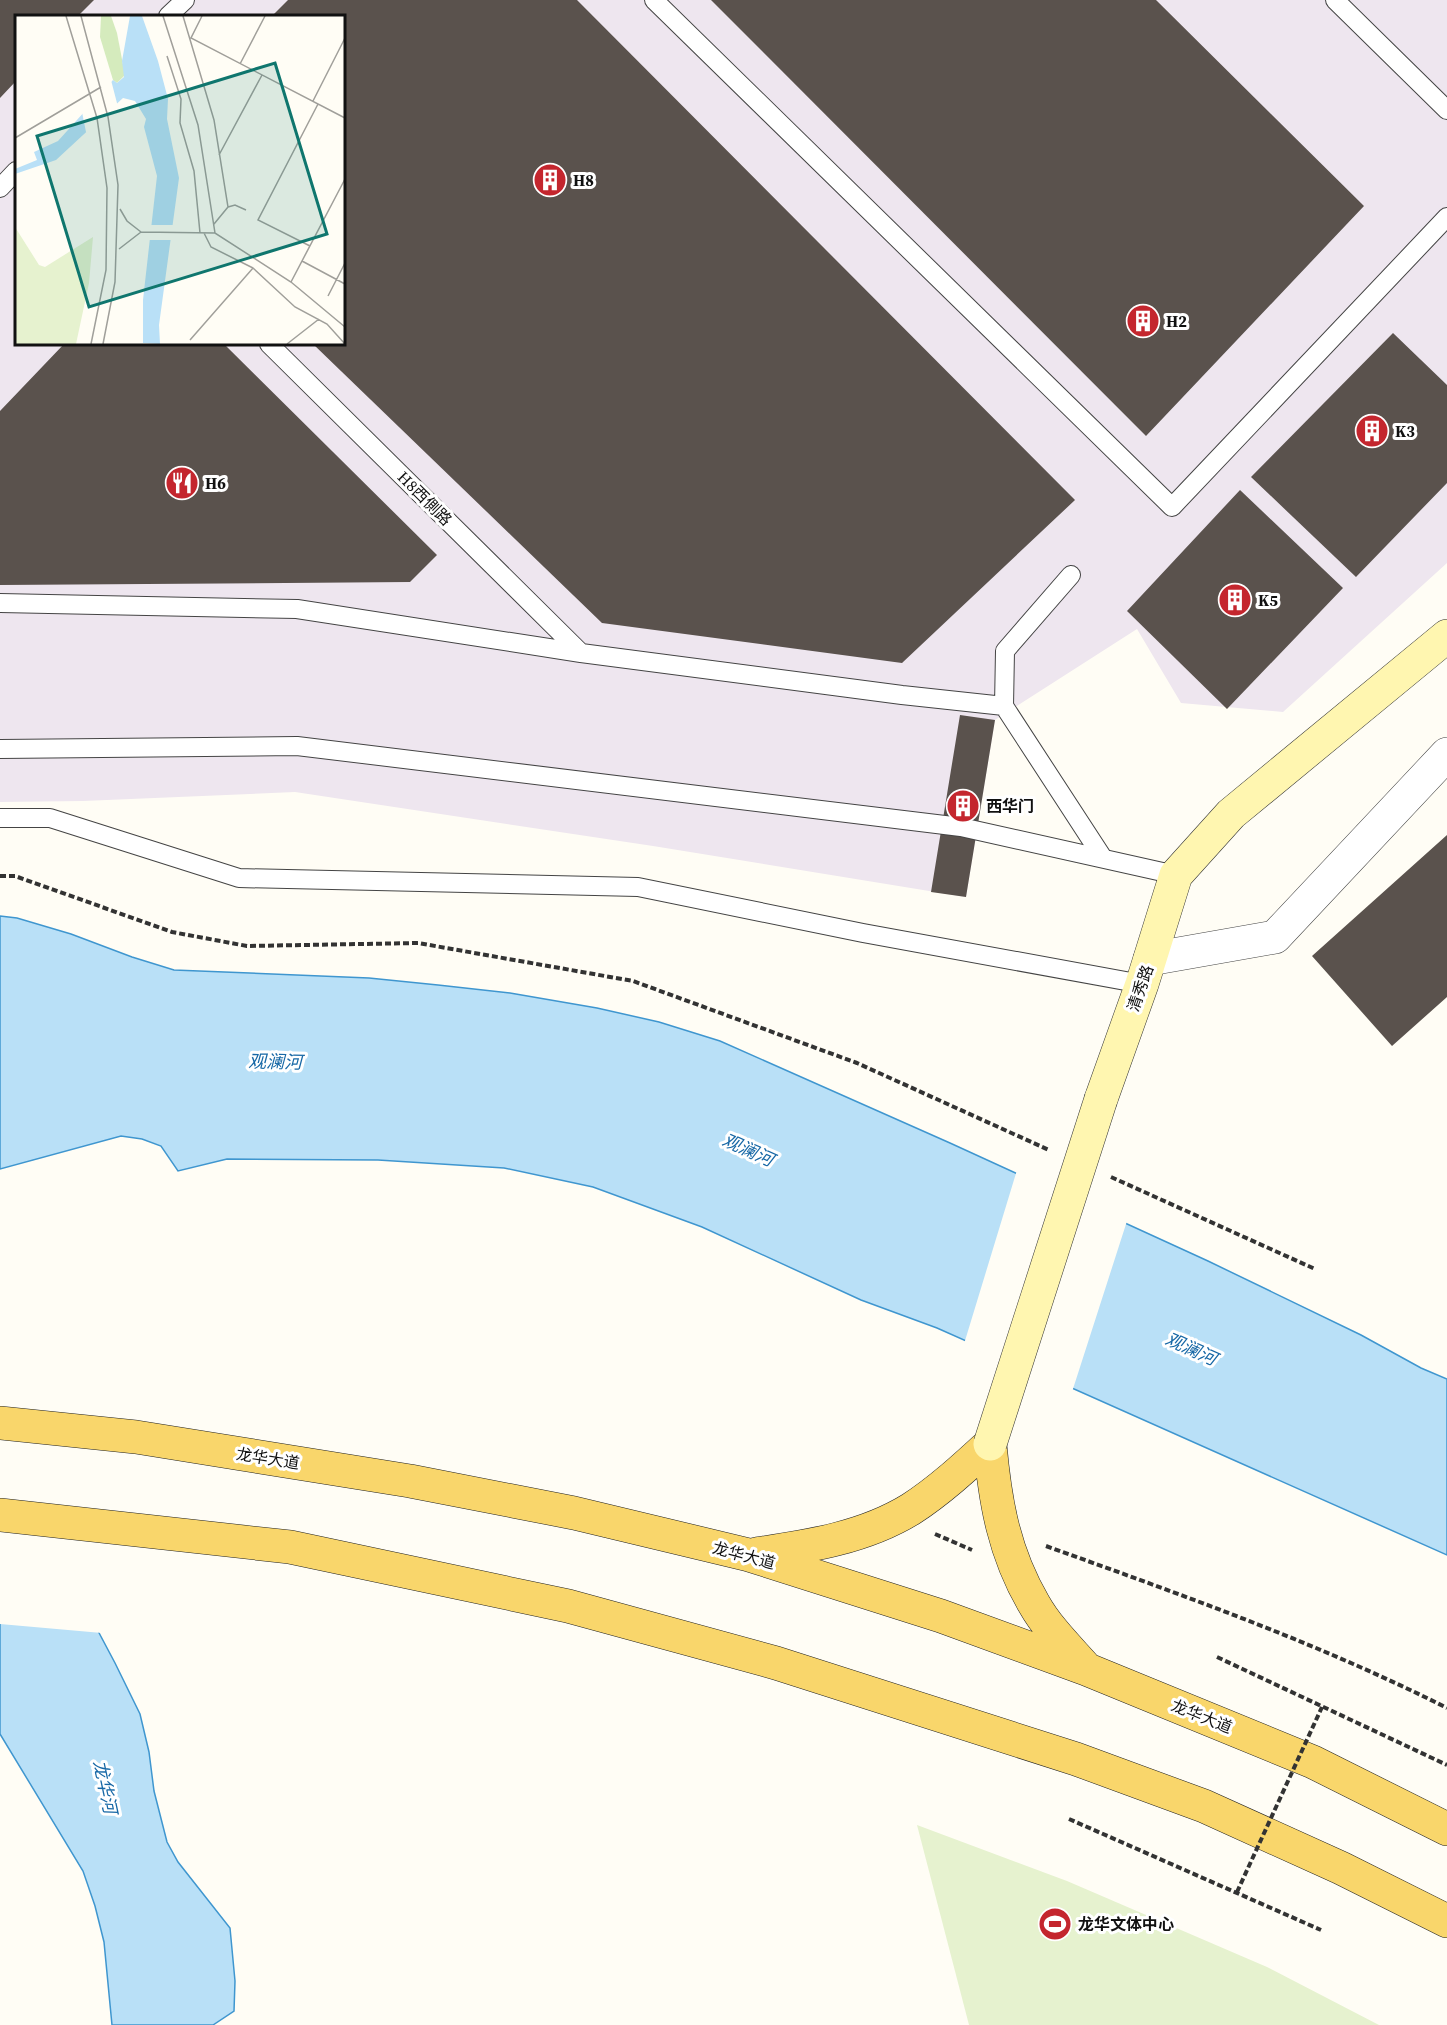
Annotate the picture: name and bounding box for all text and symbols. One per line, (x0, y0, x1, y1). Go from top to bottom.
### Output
inset map (15, 15, 345, 345)
building icon: H8 (532, 162, 568, 198)
place label: H8 (573, 169, 594, 191)
building icon: H2 (1125, 303, 1161, 339)
place label: H2 (1166, 310, 1187, 332)
building icon: K3 (1354, 413, 1390, 449)
place label: K3 (1395, 420, 1415, 442)
restaurant icon: H6 (164, 465, 200, 501)
street label: H8西側路 (393, 466, 457, 530)
place label: H6 (205, 472, 226, 494)
building icon: K5 (1217, 582, 1253, 618)
place label: K5 (1258, 589, 1278, 611)
building icon: 西华门 (945, 788, 981, 824)
place label: 西华门 (986, 795, 1034, 817)
street label: 清秀路 (1122, 962, 1158, 1014)
water label: 观澜河 (248, 1049, 305, 1075)
water label: 观澜河 (718, 1127, 781, 1173)
water label: 观澜河 (1161, 1326, 1224, 1372)
street label: 龙华大道 (235, 1442, 301, 1474)
street label: 龙华大道 (710, 1536, 778, 1574)
street label: 龙华大道 (1168, 1694, 1236, 1738)
water label: 龙华河 (88, 1758, 124, 1819)
sports icon: 龙华文体中心 (1037, 1906, 1073, 1942)
place label: 龙华文体中心 (1078, 1913, 1174, 1935)

